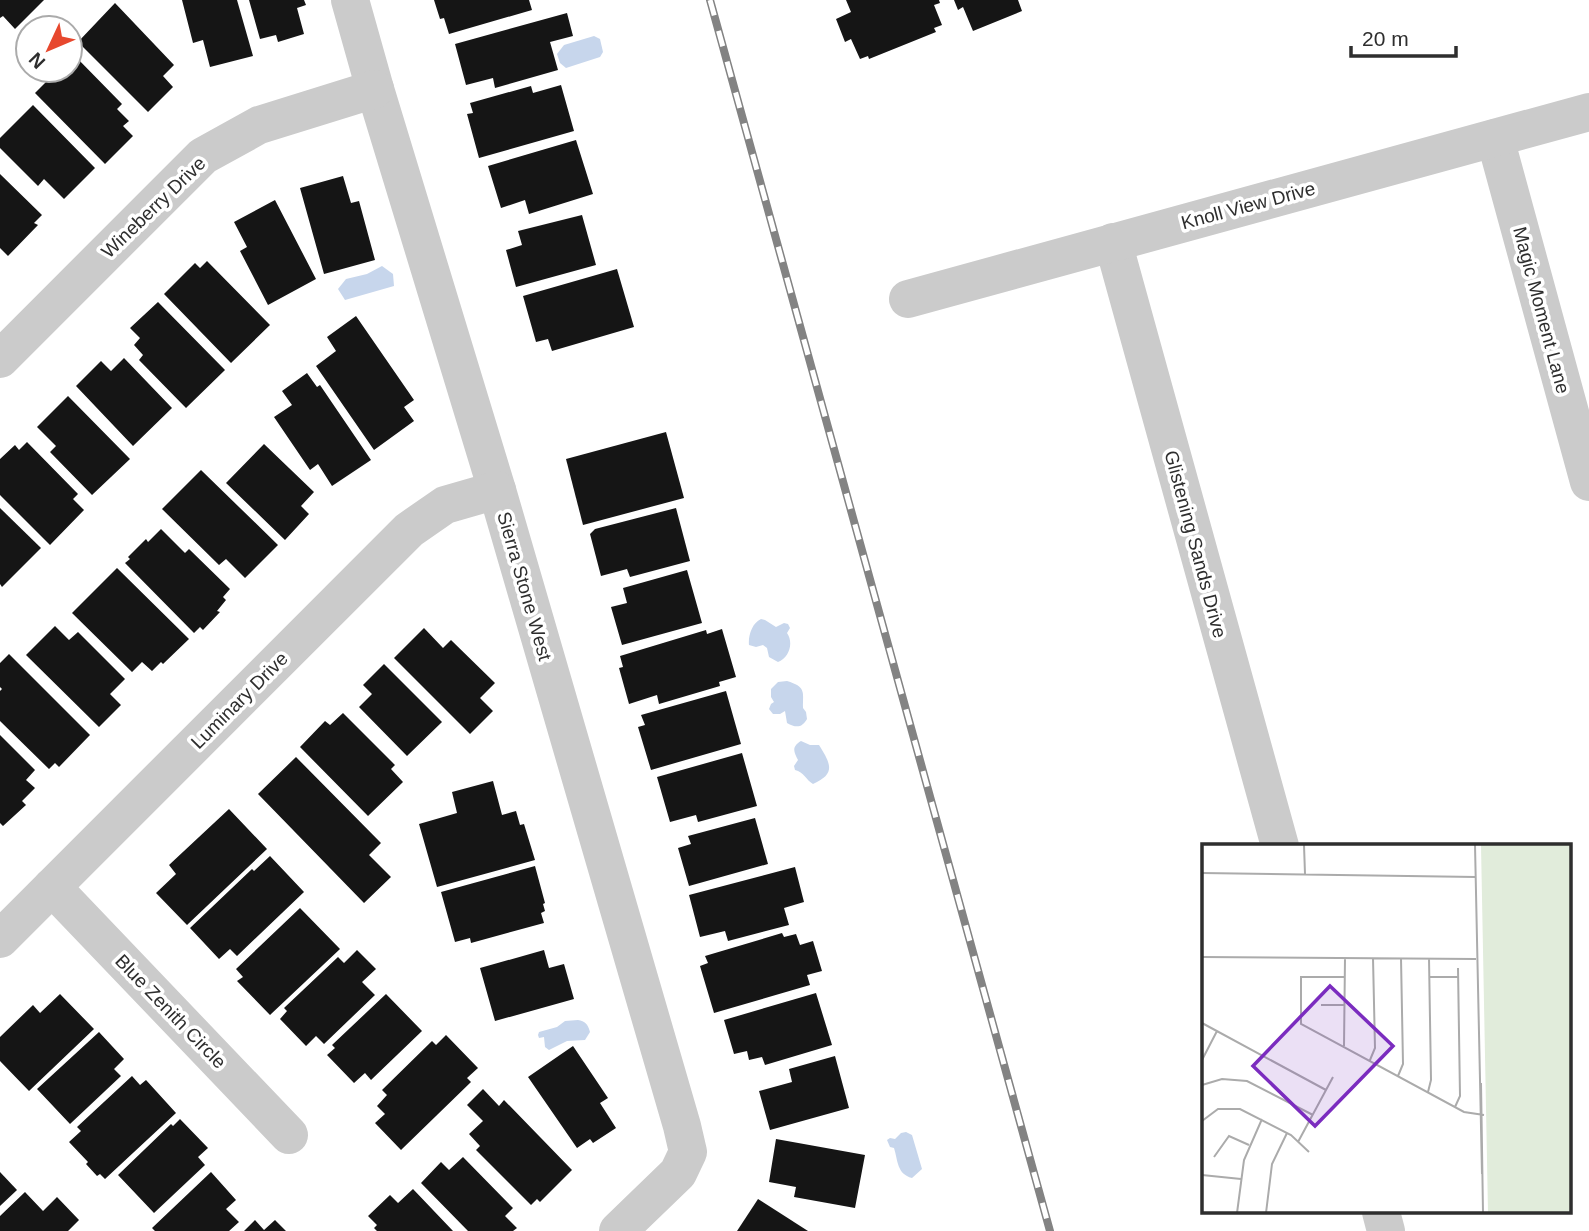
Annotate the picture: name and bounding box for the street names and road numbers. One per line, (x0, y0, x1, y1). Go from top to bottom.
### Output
street label: Wineberry Drive (97, 152, 210, 262)
street label: Knoll View Drive (1179, 177, 1317, 233)
street label: Magic Moment Lane (1509, 224, 1574, 396)
street label: Glistening Sands Drive (1160, 448, 1231, 640)
street label: Sierra Stone West (493, 509, 556, 664)
street label: Luminary Drive (187, 648, 292, 753)
street label: Blue Zenith Circle (111, 950, 230, 1073)

